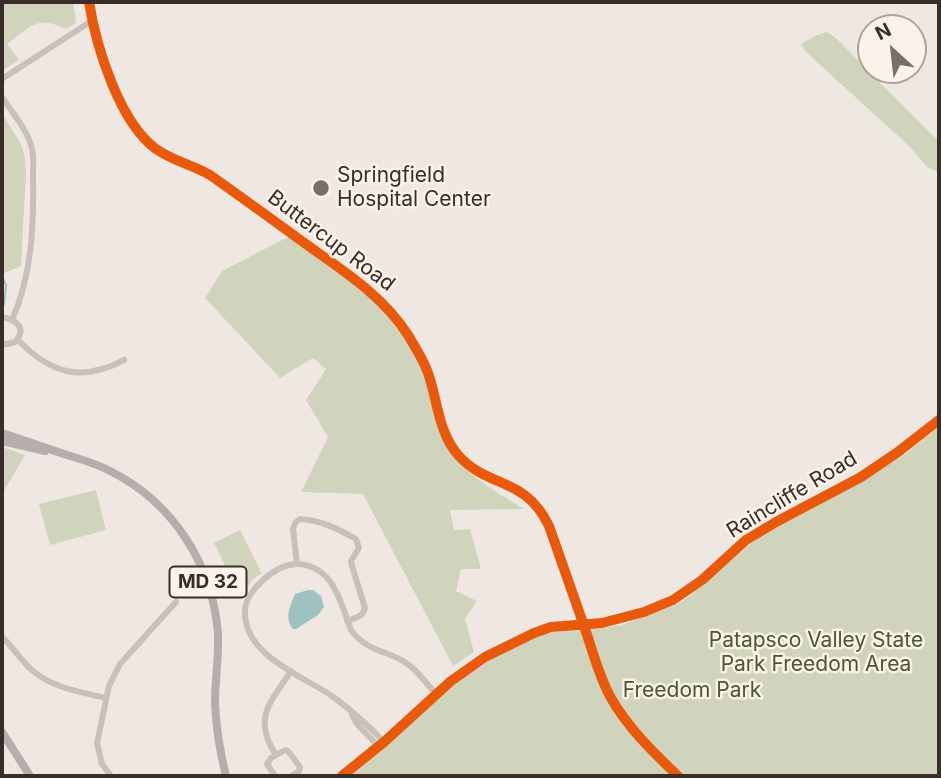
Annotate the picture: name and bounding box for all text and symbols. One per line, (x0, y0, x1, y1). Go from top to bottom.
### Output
north arrow (857, 14, 927, 84)
text: N (871, 18, 895, 45)
place label: Springfield Hospital Center (337, 163, 491, 213)
marker: Springfield Hospital Center (311, 178, 331, 198)
street label: Buttercup Road (262, 185, 400, 297)
street label: Raincliffe Road (722, 446, 862, 544)
road number: MD 32 (170, 566, 246, 597)
park label: Patapsco Valley State Park Freedom Area (709, 628, 923, 678)
park label: Freedom Park (623, 678, 761, 704)

